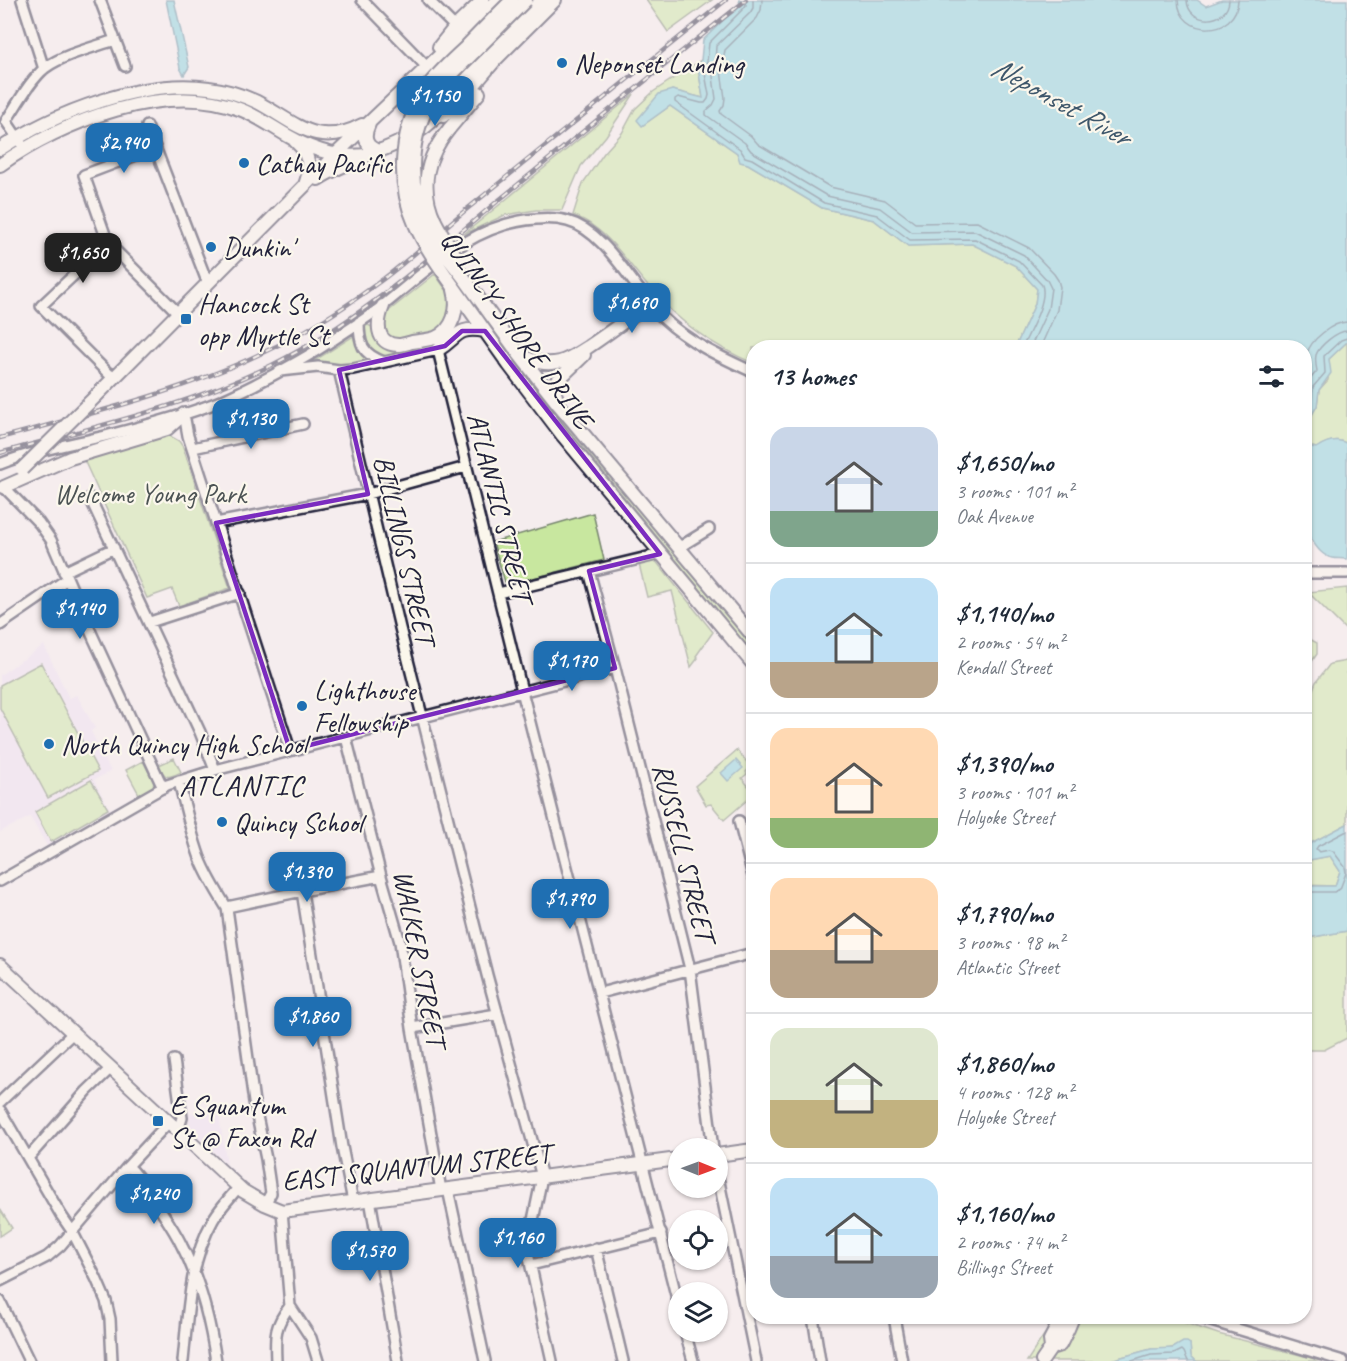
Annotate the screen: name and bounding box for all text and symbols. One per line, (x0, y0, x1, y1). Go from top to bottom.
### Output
place label: Neponset Landing (574, 46, 746, 81)
water label: Neponset River (985, 47, 1142, 157)
marker: Neponset Landing (555, 56, 569, 70)
pin: $1,150 (386, 76, 484, 127)
text: $1,150 (411, 83, 459, 108)
pin: $2,940 (75, 123, 173, 174)
text: $2,940 (100, 130, 148, 155)
place label: Cathay Pacific (256, 146, 393, 181)
marker: Cathay Pacific (237, 156, 251, 170)
street label: QUINCY SHORE DRIVE (433, 223, 603, 438)
place label: Dunkin' (223, 230, 299, 265)
pin: $1,650 (34, 233, 132, 284)
text: $1,650 (58, 240, 108, 265)
marker: Dunkin' (204, 240, 218, 254)
pin: $1,690 (583, 283, 681, 334)
place label: Hancock St opp Myrtle St (198, 286, 332, 353)
text: $1,690 (607, 290, 657, 315)
marker: Hancock St opp Myrtle St (179, 312, 193, 326)
text: 13 homes (770, 360, 855, 393)
icon: filters (1255, 360, 1288, 393)
pin: $1,130 (202, 399, 300, 450)
text: $1,130 (227, 406, 275, 431)
street label: ATLANTIC STREET (460, 409, 542, 612)
text: $1,650/mo (956, 446, 1053, 479)
icon: home (818, 451, 890, 523)
street label: BILLINGS STREET (366, 452, 445, 654)
park label: Welcome Young Park (54, 476, 248, 511)
text: 3 rooms · 101 m² (956, 479, 1073, 504)
text: Oak Avenue (956, 504, 1033, 529)
pin: $1,140 (31, 589, 129, 640)
text: $1,140 (56, 596, 104, 621)
text: $1,140/mo (956, 597, 1053, 630)
icon: home (818, 602, 890, 674)
text: 2 rooms · 54 m² (956, 630, 1064, 655)
pin: $1,170 (523, 641, 621, 692)
text: $1,170 (548, 648, 596, 673)
text: Kendall Street (956, 655, 1051, 680)
place label: Lighthouse Fellowship (314, 673, 417, 740)
marker: Lighthouse Fellowship (295, 699, 309, 713)
place label: North Quincy High School (61, 727, 312, 762)
marker: North Quincy High School (42, 737, 56, 751)
text: $1,390/mo (956, 747, 1053, 780)
icon: home (818, 752, 890, 824)
street label: RUSSELL STREET (645, 760, 725, 951)
district label: ATLANTIC (179, 766, 306, 804)
text: 3 rooms · 101 m² (956, 780, 1073, 805)
place label: Quincy School (234, 805, 368, 840)
text: Holyoke Street (956, 805, 1054, 830)
marker: Quincy School (215, 815, 229, 829)
pin: $1,390 (258, 852, 356, 903)
text: $1,390 (283, 859, 331, 884)
street label: WALKER STREET (386, 867, 456, 1056)
pin: $1,790 (521, 879, 619, 930)
text: $1,790 (546, 886, 594, 911)
text: $1,790/mo (956, 897, 1053, 930)
icon: home (818, 902, 890, 974)
text: 3 rooms · 98 m² (956, 930, 1064, 955)
text: Atlantic Street (956, 955, 1059, 980)
pin: $1,860 (264, 997, 362, 1048)
text: $1,860 (288, 1004, 338, 1029)
text: $1,860/mo (956, 1047, 1054, 1080)
icon: home (818, 1052, 890, 1124)
text: 4 rooms · 128 m² (956, 1080, 1073, 1105)
place label: E Squantum St @ Faxon Rd (170, 1088, 317, 1155)
text: Holyoke Street (956, 1105, 1054, 1130)
marker: E Squantum St @ Faxon Rd (151, 1114, 165, 1128)
street label: EAST SQUANTUM STREET (280, 1135, 559, 1198)
north arrow (668, 1138, 728, 1198)
map controls (668, 1138, 728, 1342)
pin: $1,240 (105, 1174, 203, 1225)
text: $1,240 (130, 1181, 178, 1206)
text: $1,160/mo (956, 1197, 1054, 1230)
icon: home (818, 1202, 890, 1274)
button: locate (668, 1210, 728, 1270)
pin: $1,160 (469, 1218, 567, 1269)
text: $1,160 (493, 1225, 543, 1250)
text: 2 rooms · 74 m² (956, 1230, 1064, 1255)
pin: $1,570 (321, 1231, 419, 1282)
text: $1,570 (346, 1238, 394, 1263)
text: Billings Street (956, 1255, 1052, 1280)
button: layers (668, 1282, 728, 1342)

